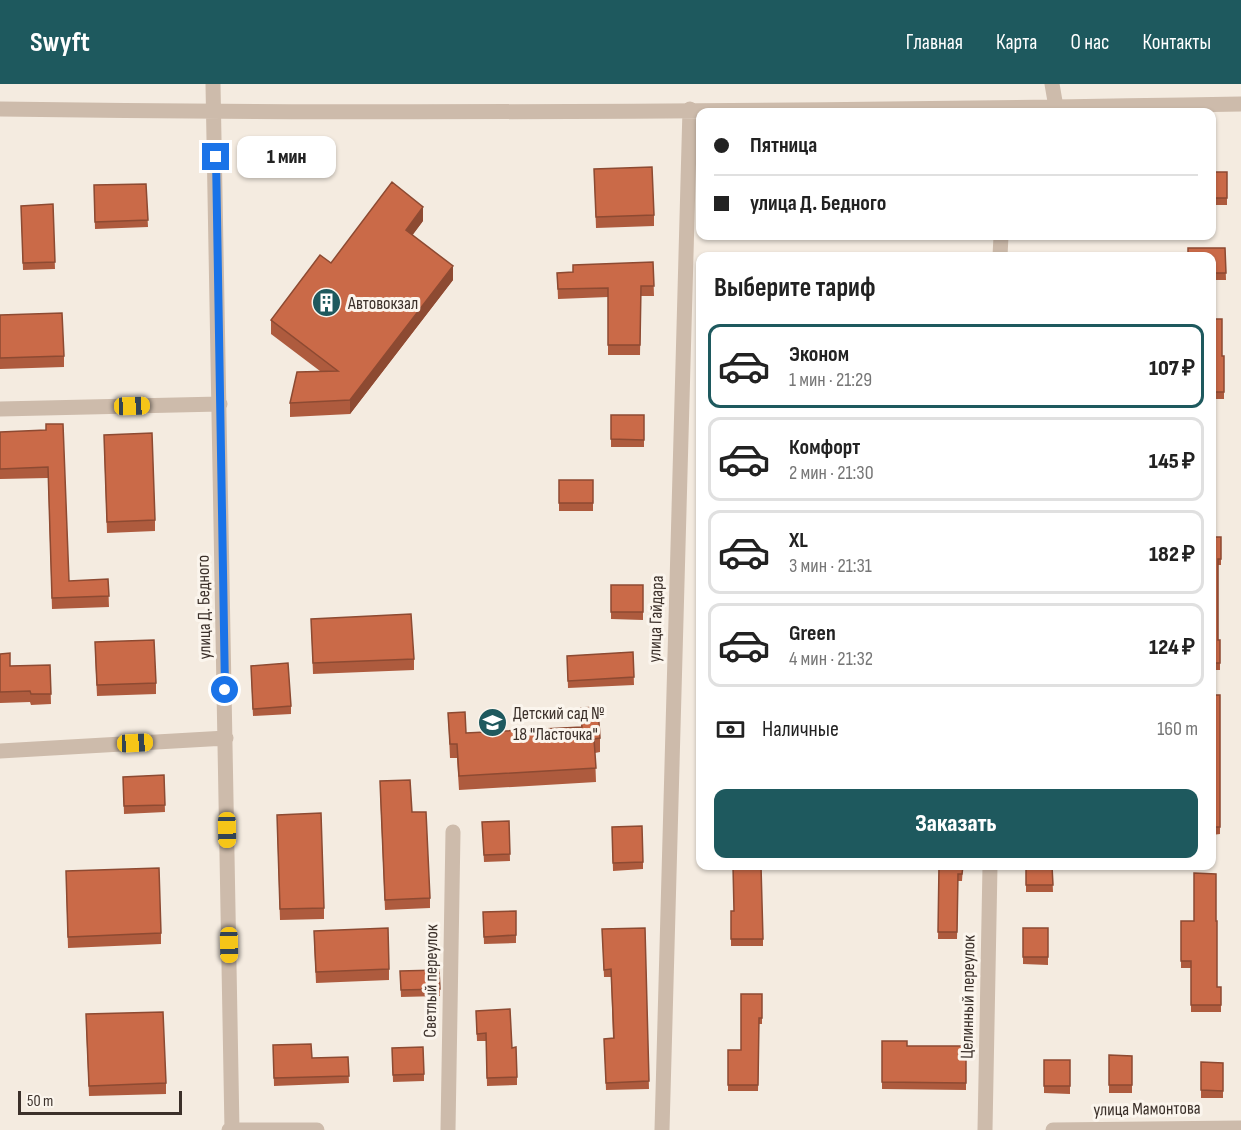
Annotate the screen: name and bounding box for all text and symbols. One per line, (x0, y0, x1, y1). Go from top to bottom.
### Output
text: Swyft (30, 26, 90, 59)
text: Главная (906, 30, 963, 55)
text: Карта (996, 30, 1037, 55)
text: О нас (1070, 30, 1109, 55)
text: Контакты (1142, 30, 1211, 55)
text: Пятница (750, 132, 817, 159)
callout: 1 мин (237, 136, 336, 178)
route end (202, 143, 229, 170)
text: 1 мин (267, 145, 306, 169)
text: улица Д. Бедного (750, 190, 886, 217)
text: Выберите тариф (714, 272, 876, 304)
building icon: Автовокзал (311, 287, 343, 319)
place label: Автовокзал (347, 293, 418, 314)
icon: car (717, 339, 771, 393)
text: Эконом (789, 341, 849, 368)
text: 107 ₽ (1149, 355, 1195, 382)
text: 1 мин · 21:29 (789, 368, 872, 392)
car (114, 396, 150, 416)
icon: car (717, 432, 771, 486)
text: Комфорт (789, 434, 860, 461)
text: 145 ₽ (1149, 448, 1195, 475)
text: 2 мин · 21:30 (789, 461, 874, 485)
icon: car (717, 525, 771, 579)
text: XL (789, 527, 808, 554)
text: 182 ₽ (1149, 541, 1195, 568)
text: 3 мин · 21:31 (789, 554, 872, 578)
street label: улица Д. Бедного (193, 555, 215, 659)
street label: улица Гайдара (644, 575, 668, 663)
icon: car (717, 618, 771, 672)
text: Green (789, 620, 836, 647)
text: 124 ₽ (1149, 634, 1195, 661)
text: 4 мин · 21:32 (789, 647, 873, 671)
route start (211, 676, 238, 703)
place label: Детский сад № 18 "Ласточка" (513, 703, 604, 745)
school or university icon: Детский сад № 18 "Ласточка" (476, 707, 508, 739)
icon: cash (714, 713, 747, 746)
text: Наличные (762, 716, 839, 743)
text: 160 m (1157, 717, 1198, 741)
car (117, 733, 153, 753)
button: Заказать (714, 789, 1198, 858)
car (218, 812, 236, 848)
street label: Светлый переулок (420, 924, 442, 1038)
car (220, 927, 238, 963)
street label: Целинный переулок (956, 935, 980, 1059)
scale bar (18, 1088, 182, 1116)
text: 50 m (27, 1092, 53, 1111)
street label: улица Мамонтова (1093, 1098, 1201, 1120)

